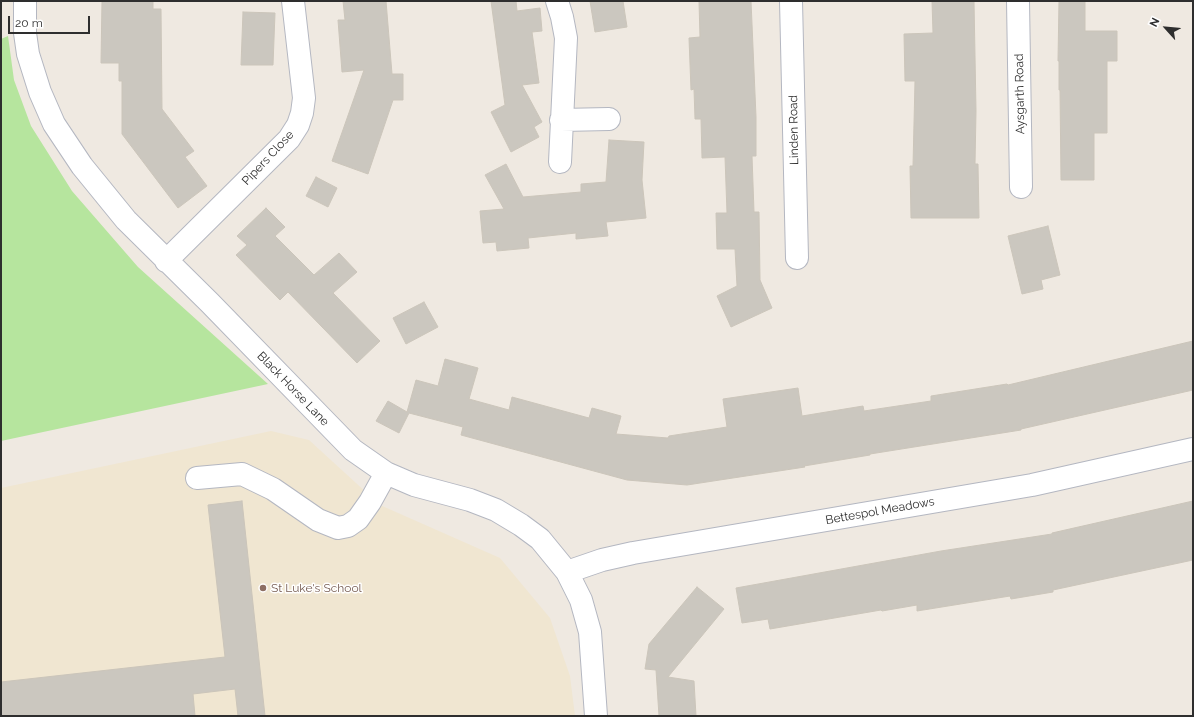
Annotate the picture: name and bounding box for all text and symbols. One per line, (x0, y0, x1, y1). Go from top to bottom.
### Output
scale bar (10, 8, 92, 34)
north arrow (1146, 8, 1186, 48)
text: 20 m (15, 16, 43, 30)
text: N (1147, 16, 1163, 29)
street label: Aysgarth Road (1012, 53, 1028, 135)
street label: Linden Road (786, 95, 802, 165)
street label: Pipers Close (239, 128, 297, 188)
street label: Black Horse Lane (254, 349, 332, 429)
street label: Bettespol Meadows (824, 494, 936, 528)
place label: St Luke's School (271, 581, 362, 595)
marker: St Luke's School (258, 583, 268, 593)

